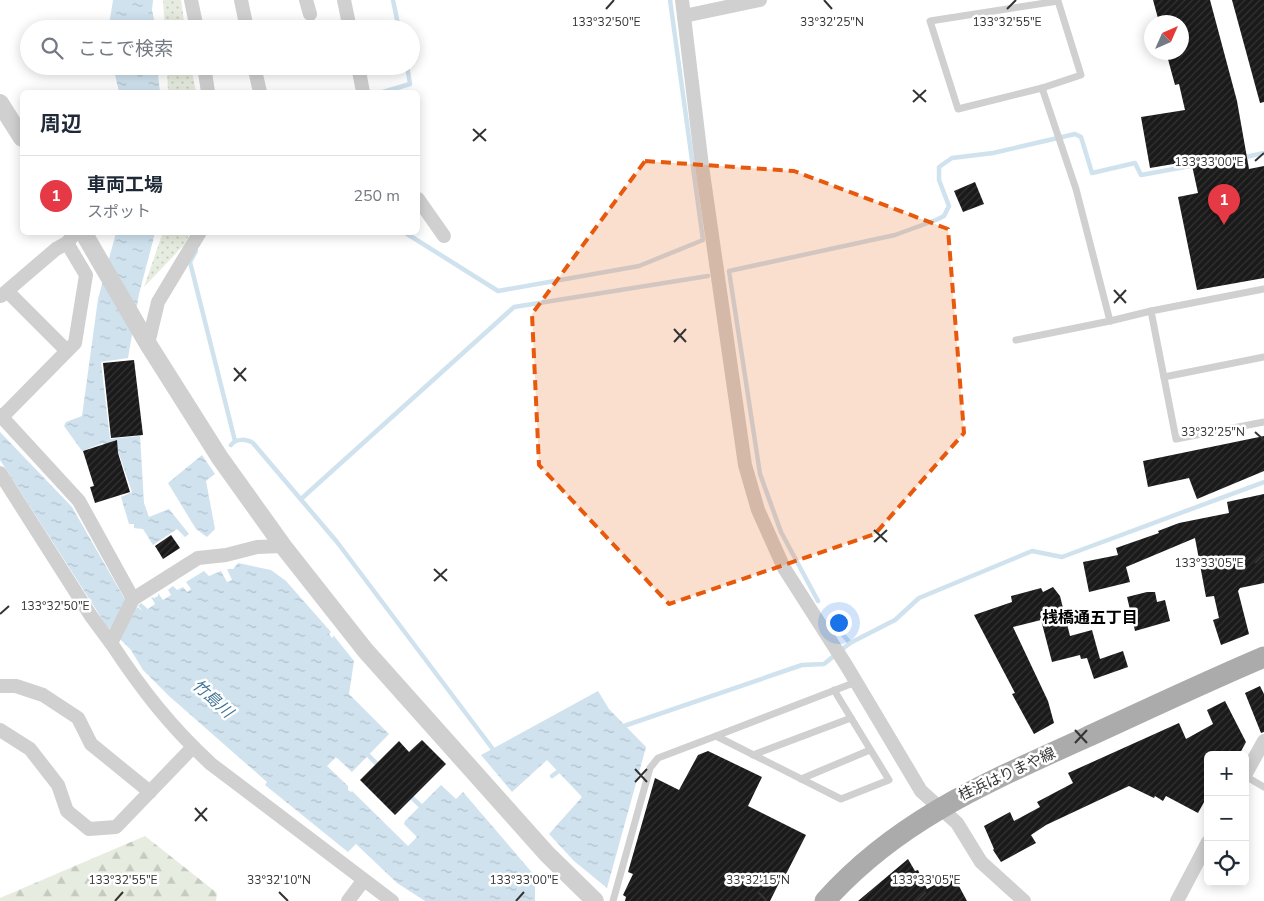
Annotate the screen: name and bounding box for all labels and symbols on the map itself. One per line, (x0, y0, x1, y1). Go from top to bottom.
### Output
text: 133°32'50"E (571, 14, 641, 30)
text: 33°32'25"N (800, 14, 864, 30)
text: 133°32'55"E (972, 14, 1042, 30)
north arrow (1144, 15, 1189, 60)
text: 133°33'00"E (1174, 154, 1244, 170)
pin: 1 (1208, 184, 1240, 225)
text: 33°32'25"N (1181, 424, 1245, 440)
text: 133°33'05"E (1174, 555, 1244, 571)
text: 133°32'50"E (20, 598, 90, 614)
district label: 桟橋通五丁目 (1042, 607, 1138, 629)
your location (826, 610, 852, 636)
water label: 竹島川 (187, 675, 239, 724)
street label: 桂浜はりまや線 (955, 743, 1059, 805)
text: 133°32'55"E (88, 872, 158, 888)
text: 33°32'10"N (247, 872, 311, 888)
text: 133°33'00"E (489, 872, 559, 888)
text: 33°32'15"N (726, 872, 790, 888)
text: 133°33'05"E (891, 872, 961, 888)

